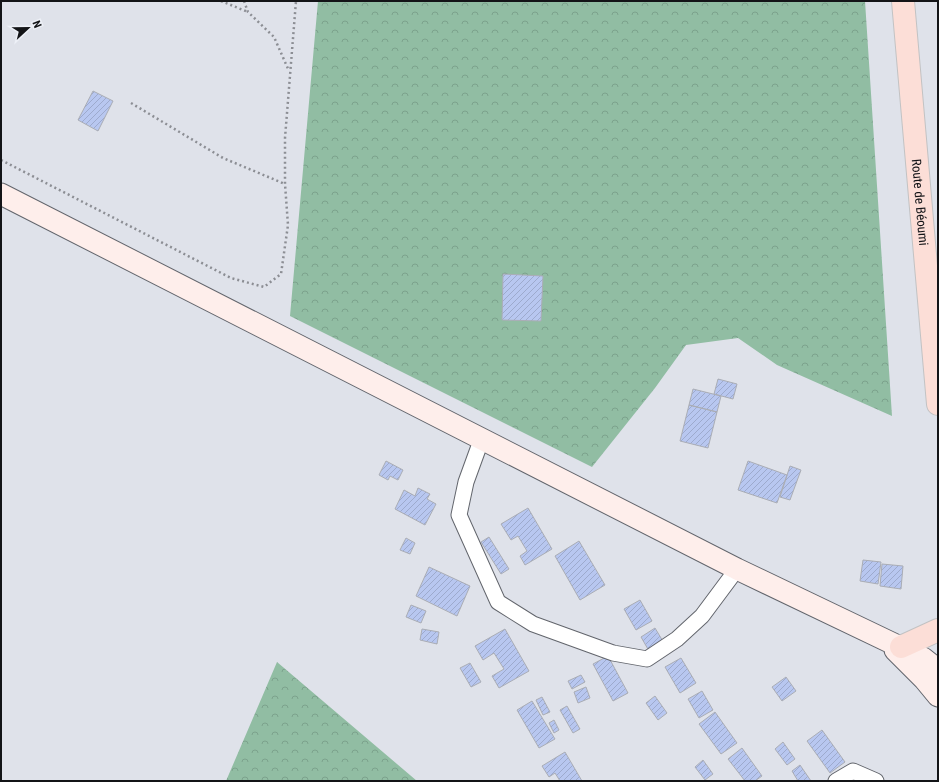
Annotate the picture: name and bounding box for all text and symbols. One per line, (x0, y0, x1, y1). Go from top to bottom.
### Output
north arrow (8, 8, 48, 48)
text: N (30, 19, 44, 30)
street label: Route de Béoumi (909, 158, 932, 246)

